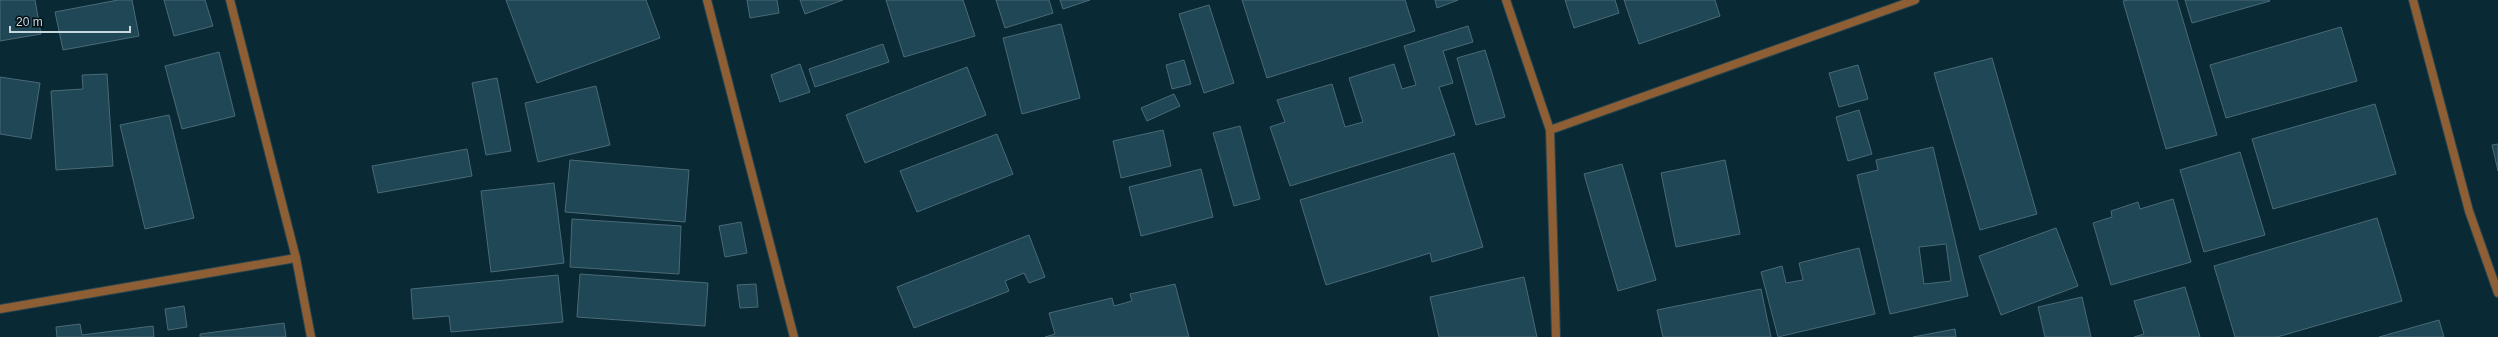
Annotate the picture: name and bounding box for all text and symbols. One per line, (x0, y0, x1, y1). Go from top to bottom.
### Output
scale bar (10, 8, 130, 34)
text: 20 m (16, 15, 43, 29)

